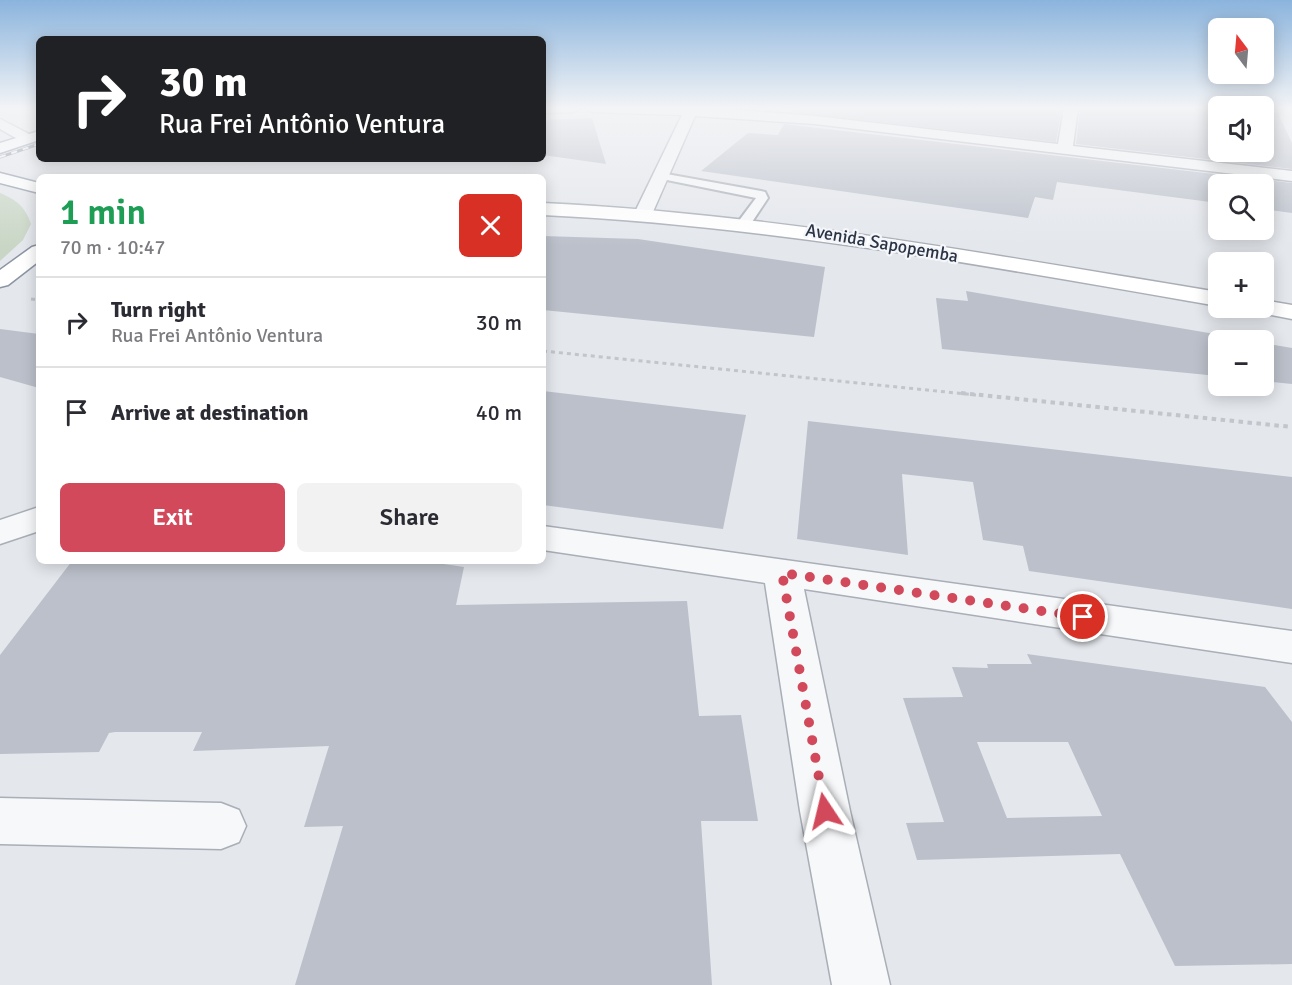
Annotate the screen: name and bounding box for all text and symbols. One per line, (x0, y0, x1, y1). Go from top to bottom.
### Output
north arrow (1208, 18, 1274, 84)
map controls (1208, 18, 1274, 396)
text: 30 m (159, 57, 248, 108)
icon: right (60, 60, 138, 138)
button: sound (1208, 96, 1274, 162)
text: Rua Frei Antônio Ventura (159, 108, 445, 141)
button: search (1208, 174, 1274, 240)
text: 1 min (60, 190, 146, 235)
button: close (459, 194, 522, 257)
street label: Avenida Sapopemba (804, 219, 960, 267)
text: 70 m · 10:47 (60, 235, 165, 260)
button: + (1208, 252, 1274, 318)
text: Turn right (111, 296, 206, 323)
icon: right (60, 306, 93, 339)
text: 30 m (476, 309, 522, 336)
text: Rua Frei Antônio Ventura (111, 323, 323, 348)
button: − (1208, 330, 1274, 396)
icon: arrive (60, 396, 93, 429)
text: Arrive at destination (111, 399, 308, 426)
text: 40 m (476, 399, 522, 426)
button: Exit (60, 483, 285, 552)
button: Share (297, 483, 522, 552)
pin (1057, 591, 1108, 642)
icon: arrive (1066, 600, 1099, 633)
position arrow (793, 779, 857, 843)

